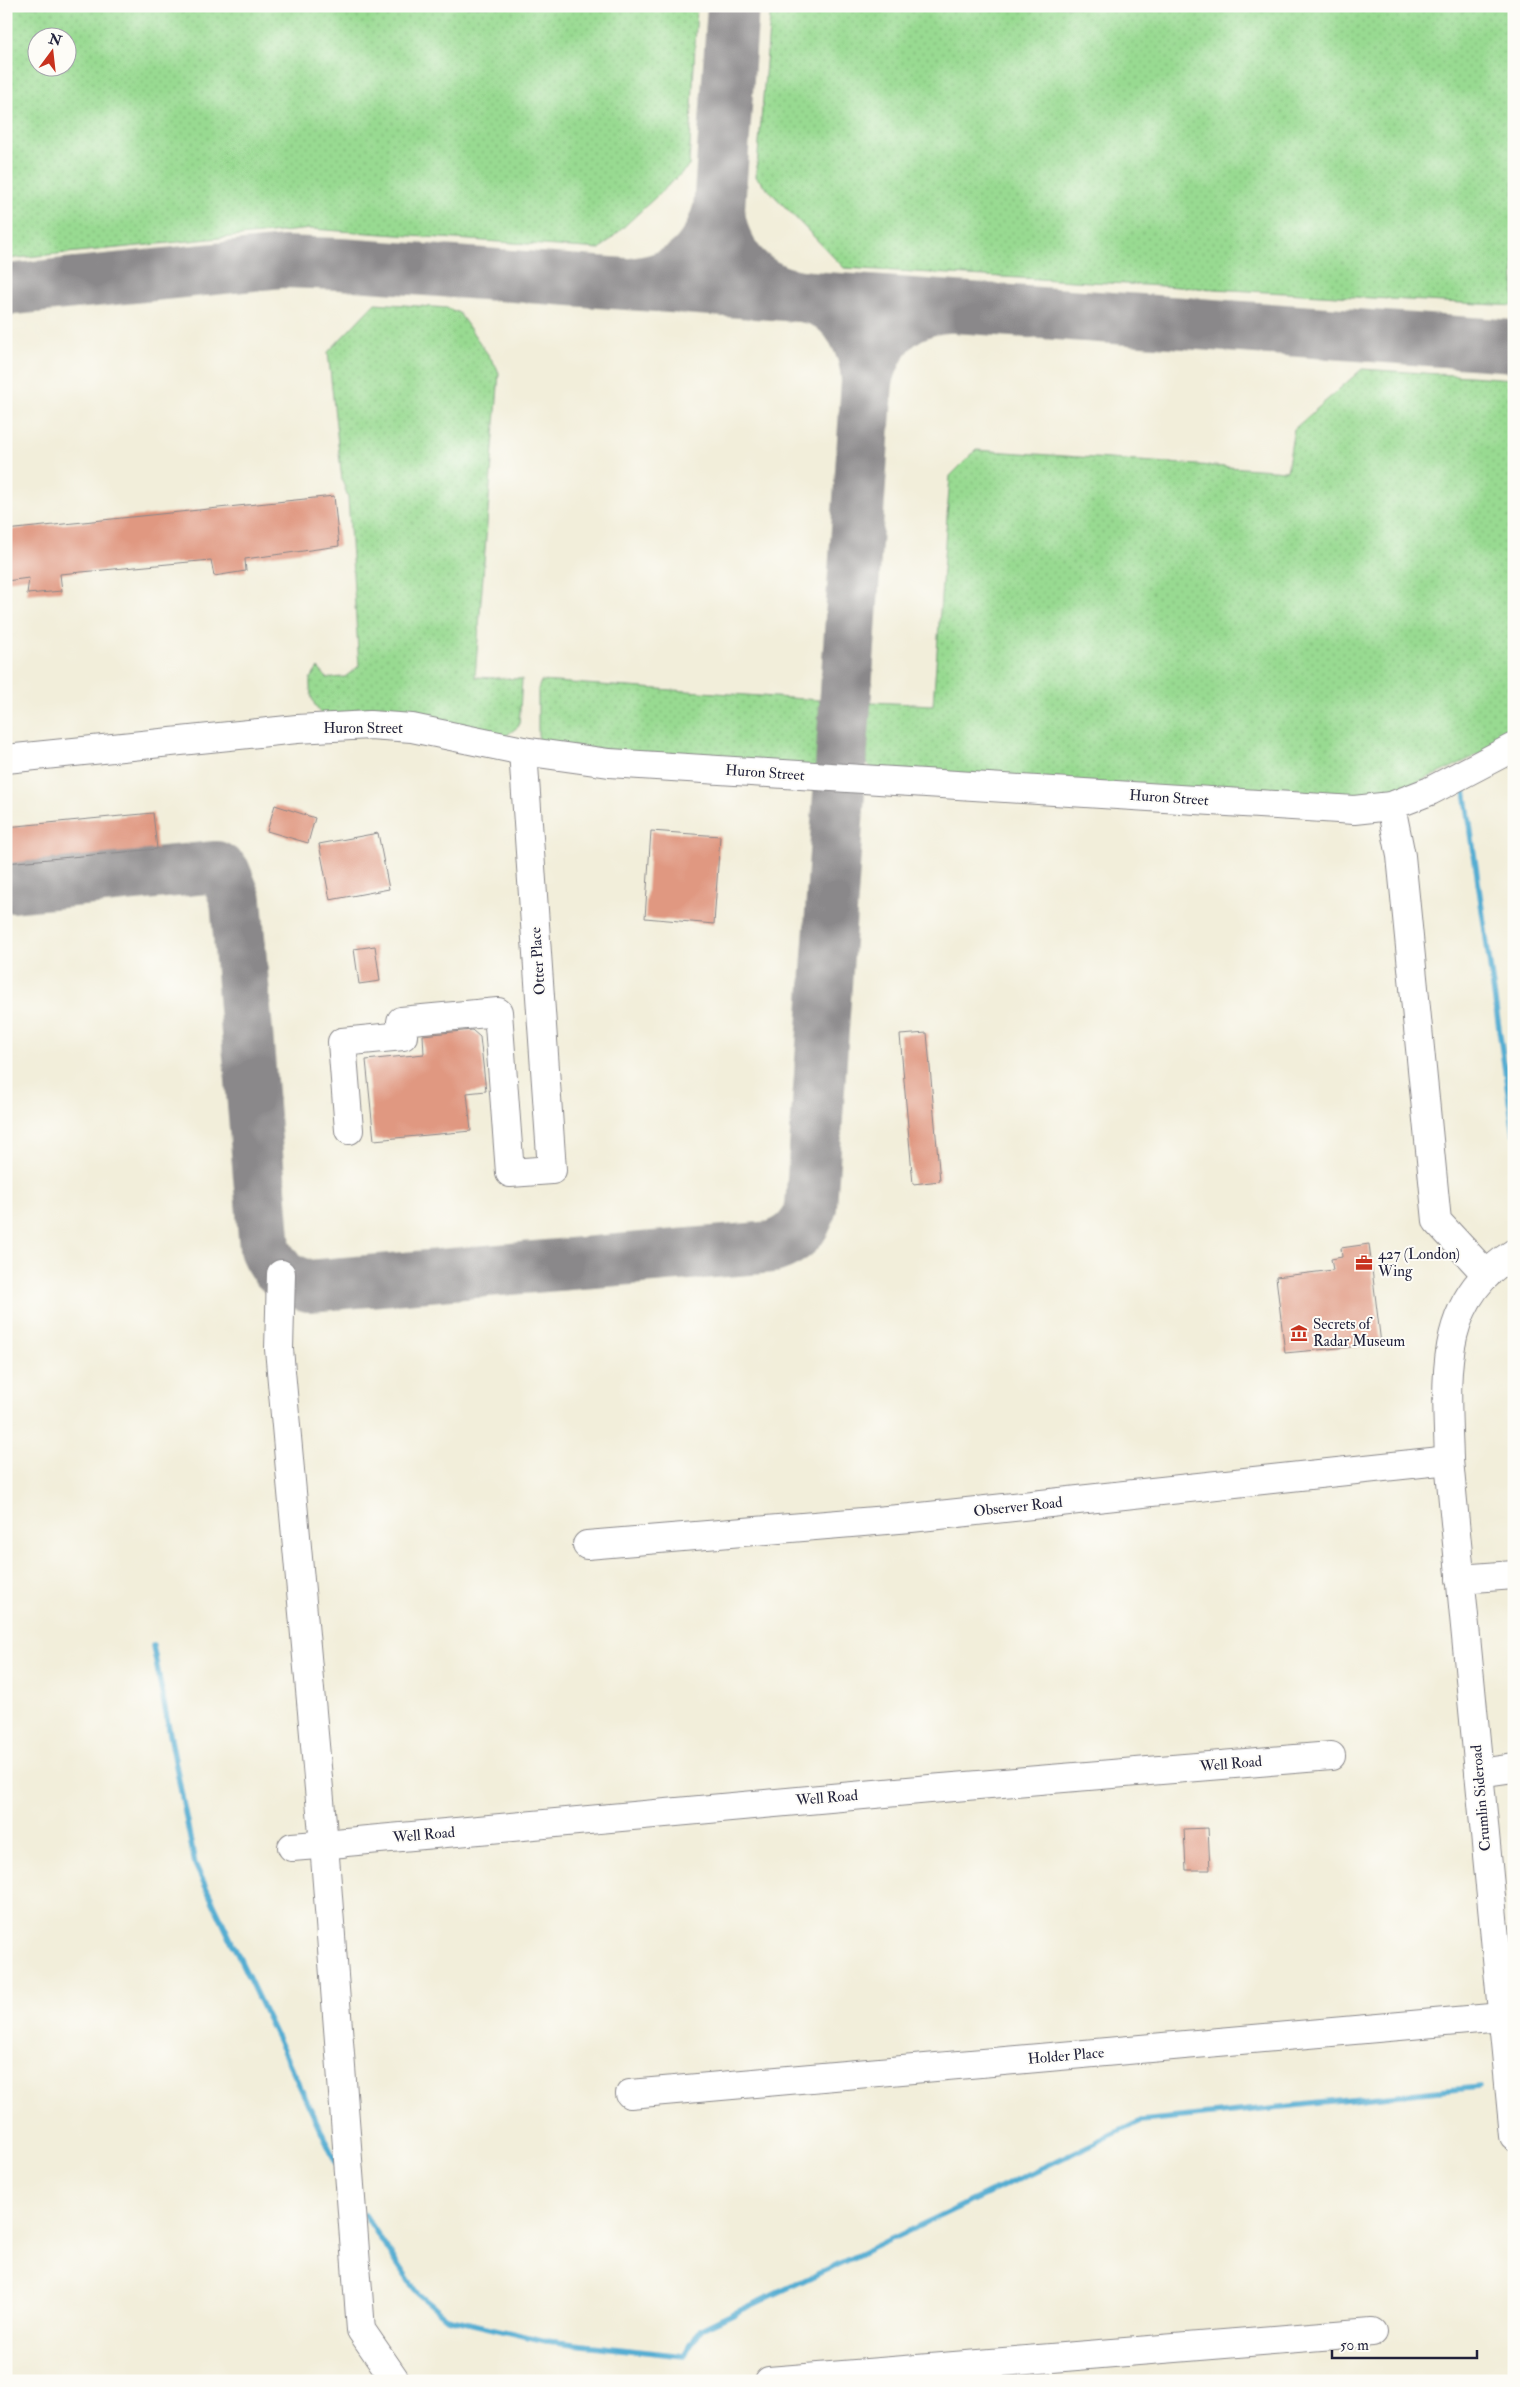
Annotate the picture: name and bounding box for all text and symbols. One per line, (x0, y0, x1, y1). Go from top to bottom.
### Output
north arrow (28, 28, 78, 78)
text: N (46, 30, 64, 50)
street label: Huron Street (323, 719, 403, 738)
street label: Huron Street (725, 761, 806, 785)
street label: Huron Street (1129, 786, 1210, 810)
street label: Otter Place (526, 926, 550, 996)
place label: 427 (London) Wing (1377, 1245, 1460, 1281)
office icon: 427 (London) Wing (1354, 1253, 1374, 1273)
place label: Secrets of Radar Museum (1313, 1315, 1405, 1351)
museum icon: Secrets of Radar Museum (1289, 1323, 1309, 1343)
street label: Observer Road (973, 1493, 1064, 1521)
street label: Crumlin Sideroad (1467, 1743, 1495, 1852)
street label: Well Road (1198, 1752, 1264, 1776)
street label: Well Road (794, 1786, 860, 1810)
street label: Well Road (391, 1823, 457, 1847)
street label: Holder Place (1027, 2043, 1105, 2069)
scale bar (1332, 2327, 1478, 2359)
text: 50 m (1340, 2336, 1369, 2355)

